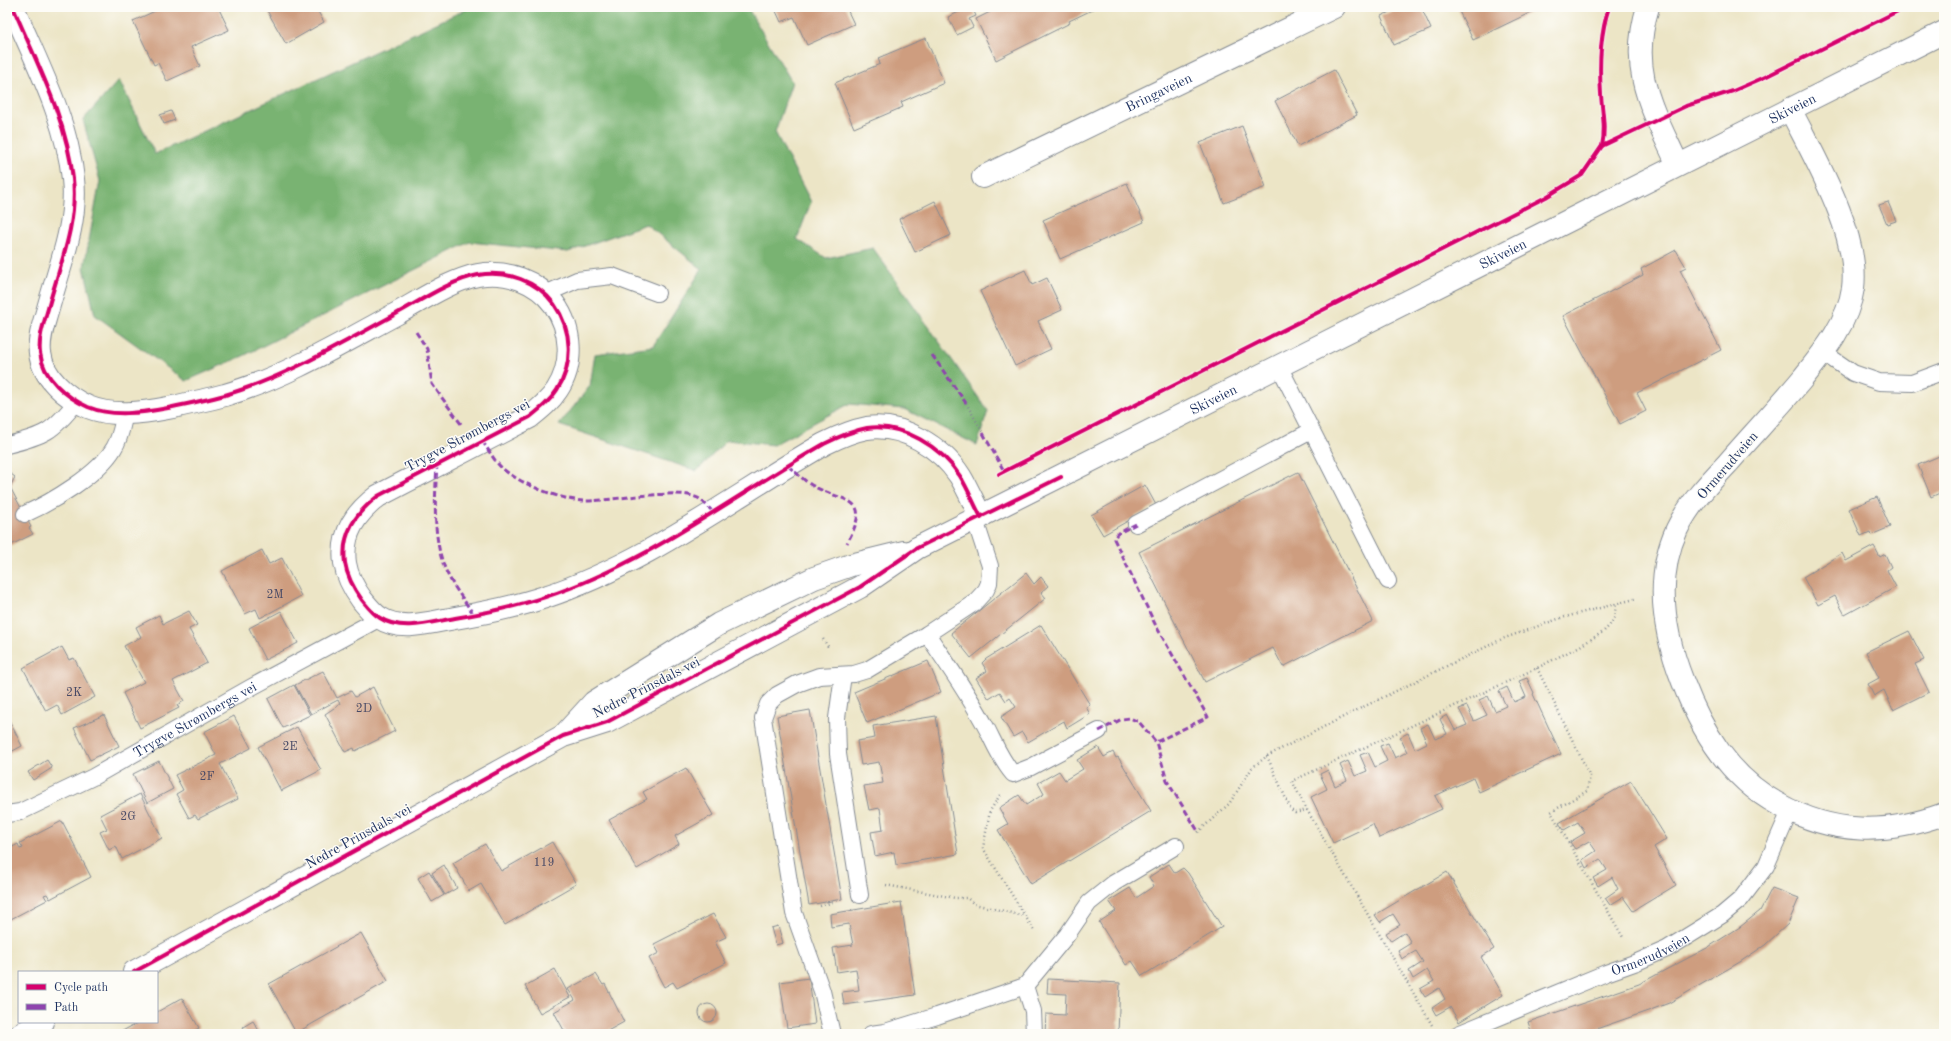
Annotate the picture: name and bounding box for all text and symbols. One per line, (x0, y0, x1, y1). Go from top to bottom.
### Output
street label: Bringaveien (1124, 71, 1195, 115)
street label: Skiveien (1767, 91, 1819, 127)
street label: Skiveien (1477, 237, 1529, 272)
street label: Skiveien (1188, 382, 1240, 418)
street label: Trygve Strømbergs vei (403, 397, 532, 475)
street label: Ormerudveien (1695, 429, 1761, 502)
house number: 2M (266, 589, 284, 601)
street label: Nedre Prinsdals vei (591, 655, 703, 721)
street label: Trygve Strømbergs vei (131, 680, 259, 761)
house number: 2K (66, 687, 82, 699)
house number: 2D (356, 703, 372, 715)
house number: 2E (282, 741, 298, 753)
house number: 2F (199, 771, 215, 783)
street label: Nedre Prinsdals vei (303, 802, 414, 872)
house number: 2G (120, 811, 136, 823)
house number: 119 (534, 857, 554, 869)
street label: Ormerudveien (1609, 931, 1693, 979)
legend (18, 971, 158, 1023)
text: Cycle path (54, 982, 109, 994)
text: Path (54, 1002, 79, 1014)

